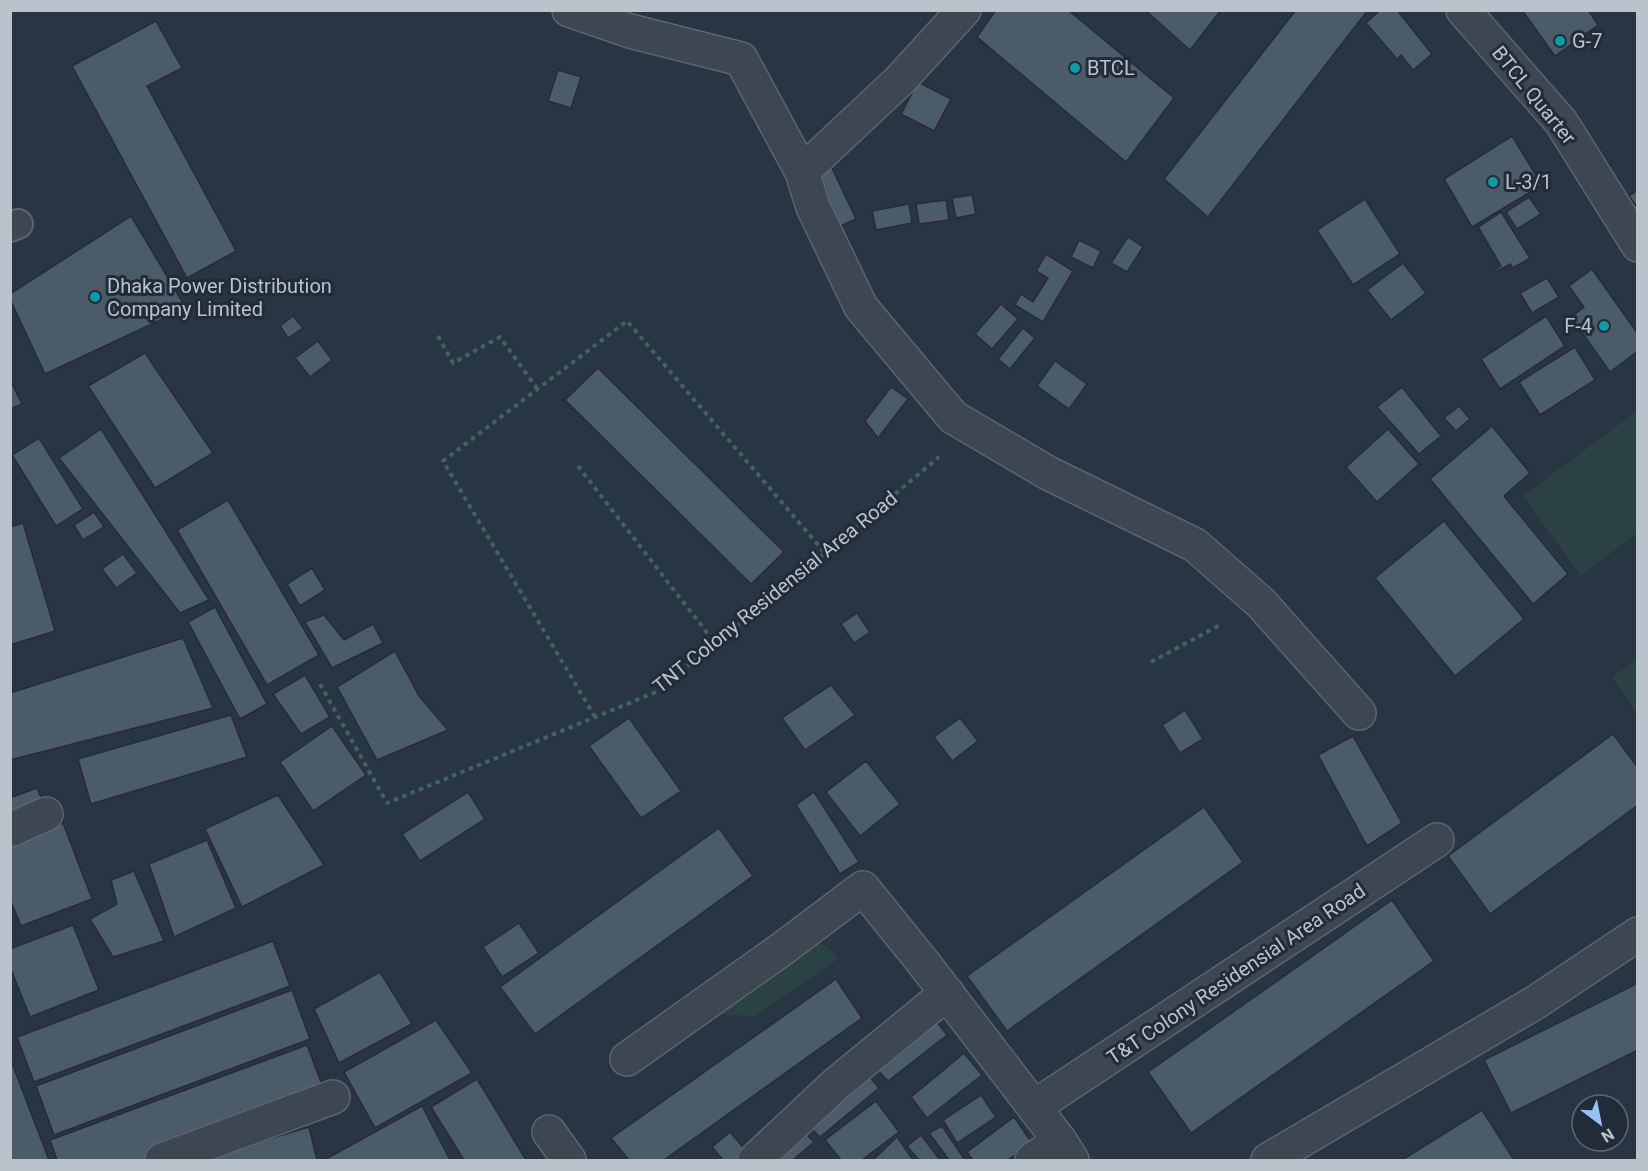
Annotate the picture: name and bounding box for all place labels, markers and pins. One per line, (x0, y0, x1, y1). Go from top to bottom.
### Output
place label: G-7 (1572, 29, 1602, 53)
marker: G-7 (1553, 34, 1567, 48)
place label: BTCL (1087, 56, 1135, 80)
marker: BTCL (1068, 61, 1082, 75)
place label: L-3/1 (1505, 170, 1552, 194)
marker: L-3/1 (1486, 175, 1500, 189)
place label: Dhaka Power Distribution Company Limited (107, 274, 332, 321)
marker: Dhaka Power Distribution Company Limited (88, 290, 102, 304)
place label: F-4 (1564, 314, 1592, 338)
marker: F-4 (1597, 319, 1611, 333)

